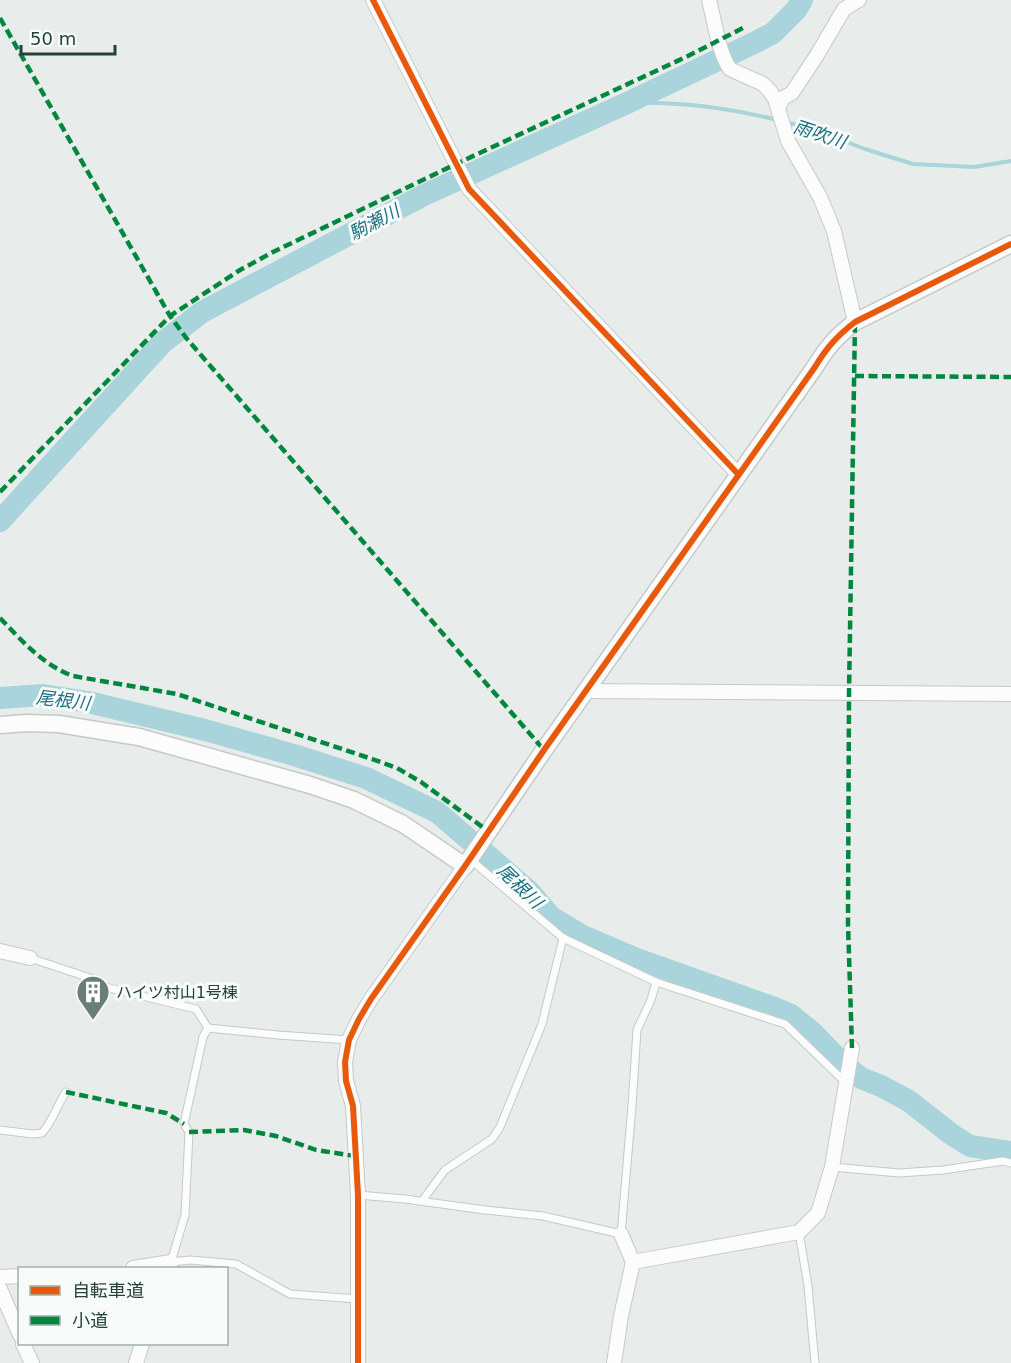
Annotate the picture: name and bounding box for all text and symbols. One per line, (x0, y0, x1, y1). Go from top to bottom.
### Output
scale bar (21, 18, 116, 56)
text: 50 m (30, 28, 76, 49)
water label: 雨吹川 (791, 116, 851, 153)
water label: 駒瀬川 (345, 199, 405, 244)
water label: 尾根川 (35, 686, 93, 714)
water label: 尾根川 (493, 860, 548, 914)
building icon: ハイツ村山1号棟 (75, 974, 111, 1021)
place label: ハイツ村山1号棟 (116, 983, 238, 1002)
legend (18, 1267, 228, 1345)
text: 自転車道 (72, 1280, 144, 1301)
text: 小道 (72, 1310, 108, 1331)

